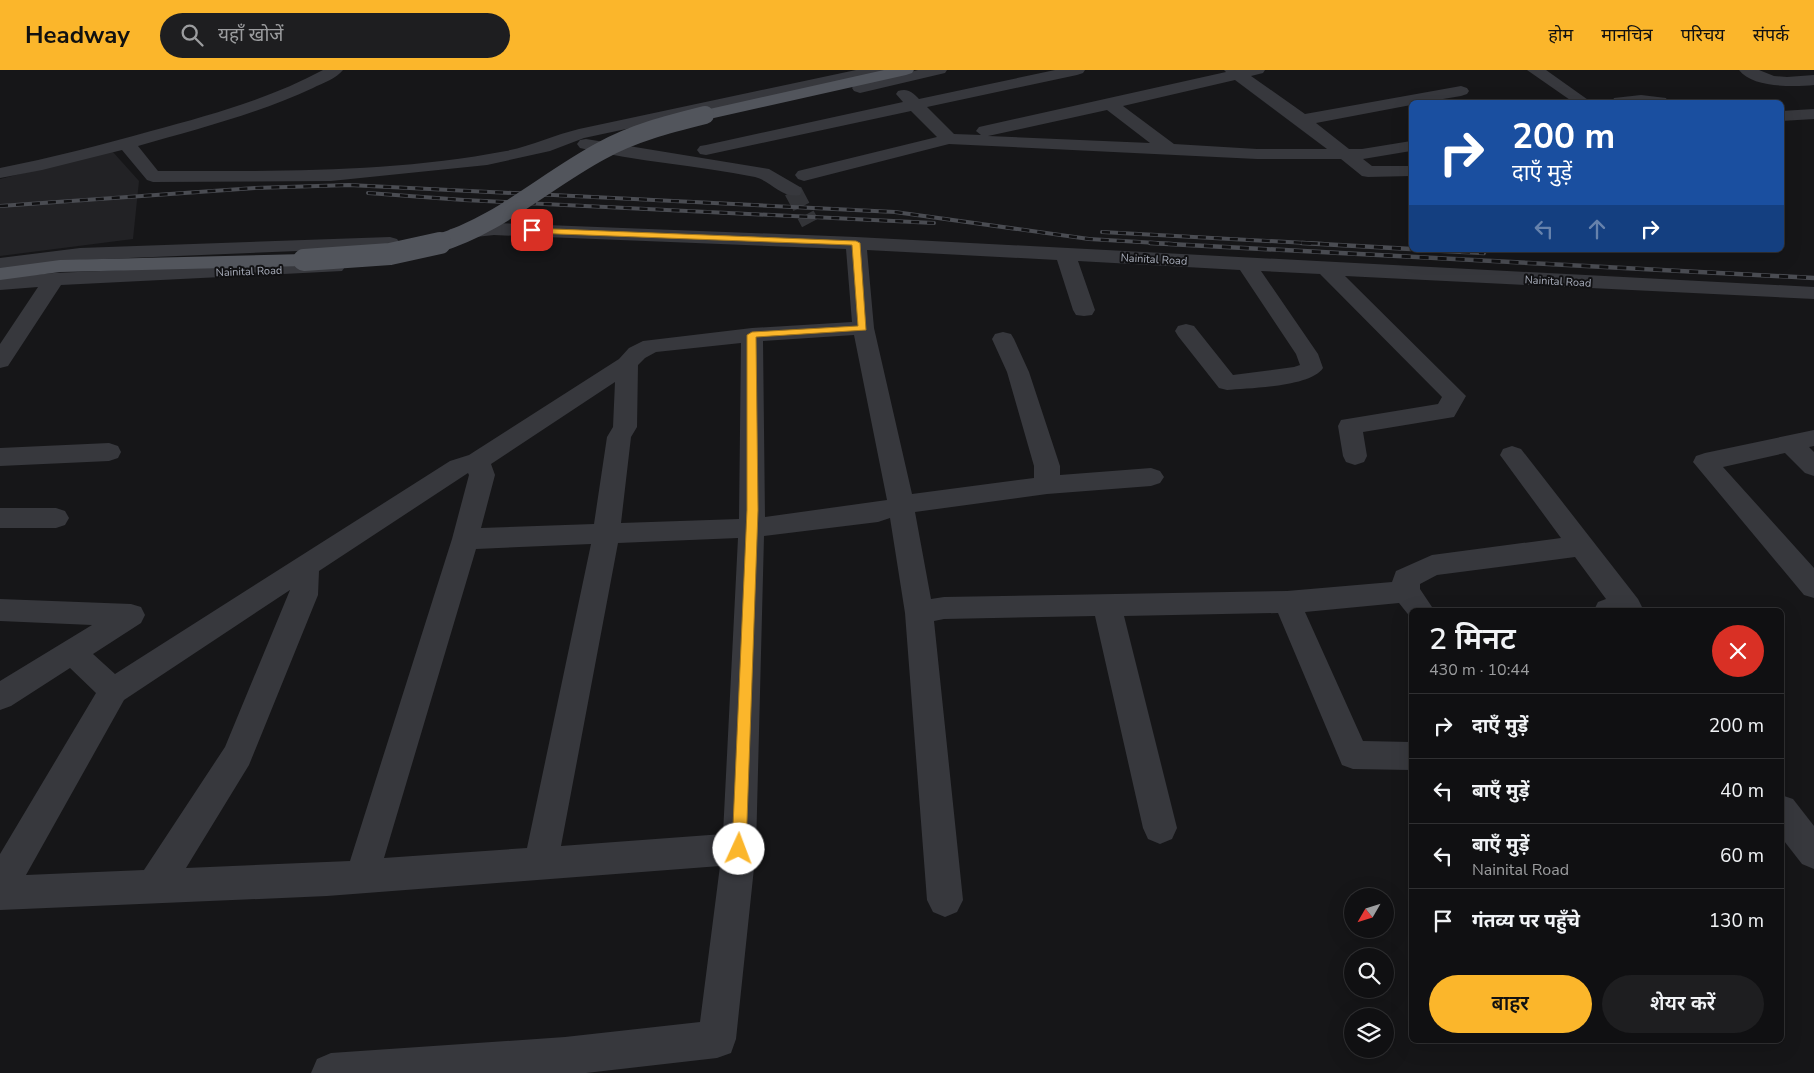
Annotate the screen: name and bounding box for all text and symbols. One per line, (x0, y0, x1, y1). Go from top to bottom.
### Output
search box (160, 13, 510, 58)
text: Headway (25, 19, 130, 51)
icon: search (178, 21, 206, 49)
text: यहाँ खोजें (218, 22, 283, 48)
text: होम (1548, 23, 1573, 47)
text: मानचित्र (1601, 23, 1653, 47)
text: परिचय (1681, 23, 1725, 47)
text: संपर्क (1753, 23, 1789, 47)
text: 200 m (1512, 113, 1615, 160)
icon: right (1429, 120, 1494, 185)
text: दाएँ मुड़ें (1512, 158, 1572, 188)
pin (511, 209, 553, 251)
icon: left (1530, 215, 1558, 243)
icon: ahead (1583, 215, 1611, 243)
icon: right (1636, 215, 1664, 243)
icon: arrive (518, 216, 546, 244)
street label: Nainital Road (1120, 250, 1188, 269)
street label: Nainital Road (215, 263, 283, 280)
street label: Nainital Road (1524, 272, 1592, 291)
text: 2 मिनट (1429, 619, 1516, 660)
button: close (1712, 625, 1764, 677)
text: 430 m · 10:44 (1429, 659, 1530, 681)
icon: right (1429, 712, 1457, 740)
text: दाएँ मुड़ें (1472, 713, 1528, 739)
text: 200 m (1709, 713, 1764, 739)
icon: left (1429, 777, 1457, 805)
text: बाएँ मुड़ें (1472, 778, 1529, 804)
text: 40 m (1720, 778, 1764, 804)
position arrow (712, 822, 764, 874)
text: बाएँ मुड़ें (1472, 832, 1529, 858)
icon: left (1429, 842, 1457, 870)
text: 60 m (1720, 843, 1764, 869)
text: Nainital Road (1472, 859, 1569, 881)
north arrow (1344, 888, 1394, 938)
map controls (1344, 888, 1394, 1058)
icon: arrive (1429, 907, 1457, 935)
text: गंतव्य पर पहुँचे (1472, 908, 1580, 934)
text: 130 m (1709, 908, 1764, 934)
button: search (1344, 948, 1394, 998)
button: बाहर (1429, 975, 1592, 1033)
button: शेयर करें (1602, 975, 1764, 1033)
button: layers (1344, 1008, 1394, 1058)

